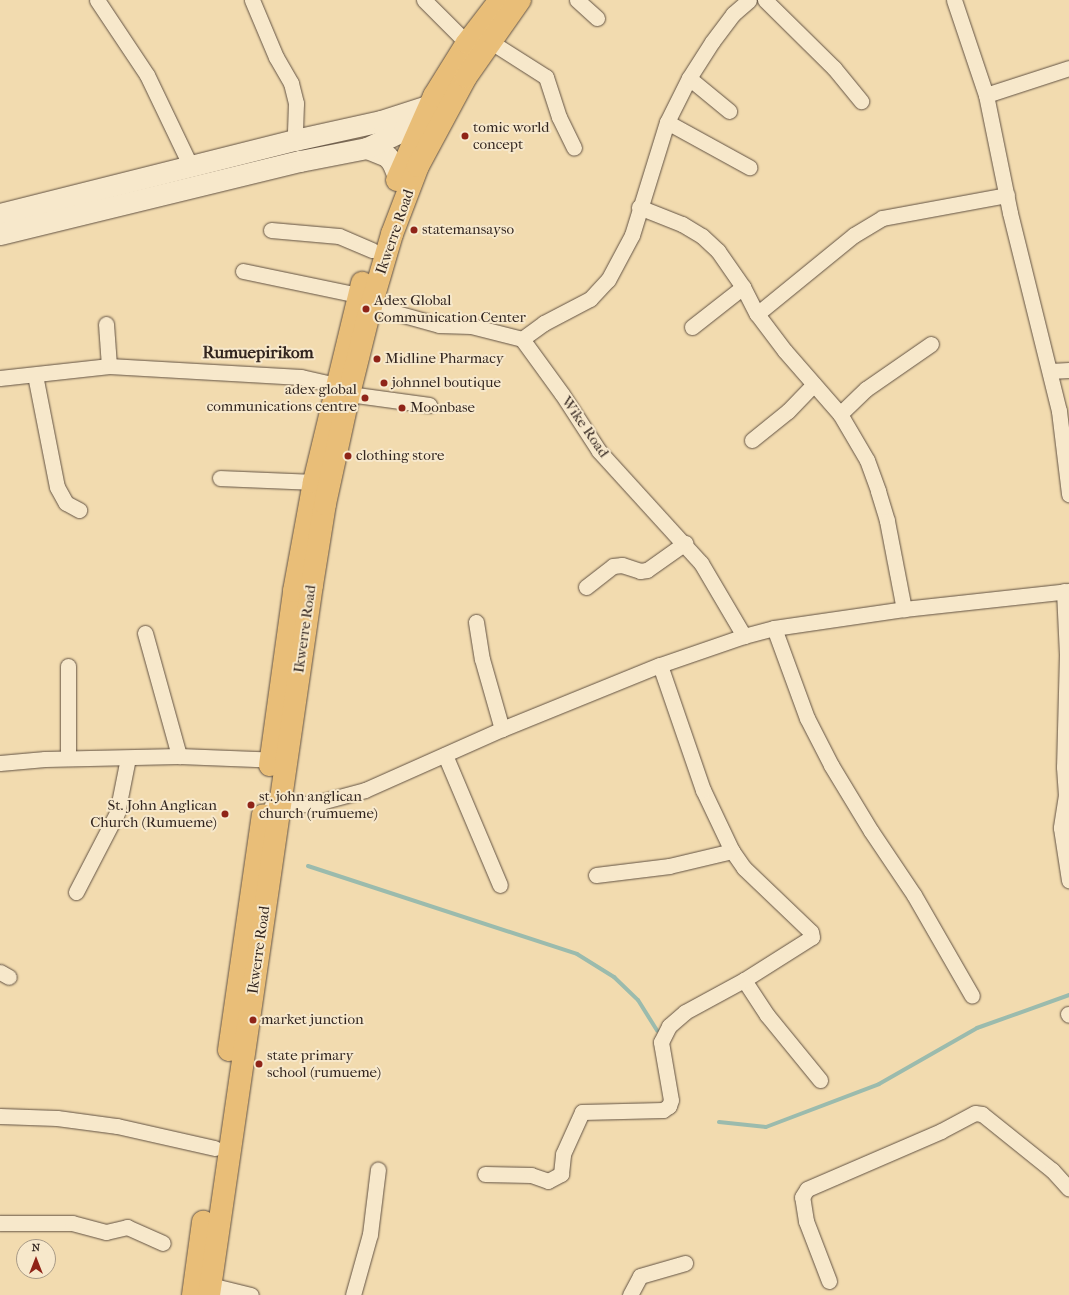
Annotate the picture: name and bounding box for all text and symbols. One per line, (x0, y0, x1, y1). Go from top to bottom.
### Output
place label: tomic world concept (473, 118, 549, 153)
marker: tomic world concept (460, 131, 470, 141)
street label: Ikwerre Road (372, 187, 418, 277)
place label: statemansayso (422, 221, 514, 239)
marker: statemansayso (409, 225, 419, 235)
place label: Adex Global Communication Center (374, 291, 526, 326)
marker: Adex Global Communication Center (361, 304, 371, 314)
district label: Rumuepirikom (202, 343, 314, 363)
place label: Midline Pharmacy (385, 350, 504, 368)
marker: Midline Pharmacy (372, 354, 382, 364)
place label: johnnel boutique (392, 374, 501, 392)
marker: johnnel boutique (379, 378, 389, 388)
place label: adex global communications centre (207, 380, 357, 415)
marker: adex global communications centre (360, 393, 370, 403)
street label: Wike Road (557, 393, 613, 461)
place label: Moonbase (410, 399, 475, 417)
marker: Moonbase (397, 403, 407, 413)
place label: clothing store (356, 447, 444, 465)
marker: clothing store (343, 451, 353, 461)
street label: Ikwerre Road (290, 584, 320, 674)
place label: st. john anglican church (rumueme) (259, 787, 378, 822)
place label: St. John Anglican Church (Rumueme) (90, 796, 217, 831)
marker: st. john anglican church (rumueme) (246, 800, 256, 810)
marker: St. John Anglican Church (Rumueme) (220, 809, 230, 819)
street label: Ikwerre Road (244, 905, 274, 995)
place label: market junction (261, 1011, 364, 1029)
marker: market junction (248, 1015, 258, 1025)
place label: state primary school (rumueme) (267, 1046, 381, 1081)
marker: state primary school (rumueme) (254, 1059, 264, 1069)
north arrow (16, 1239, 56, 1279)
text: N (32, 1241, 40, 1254)

